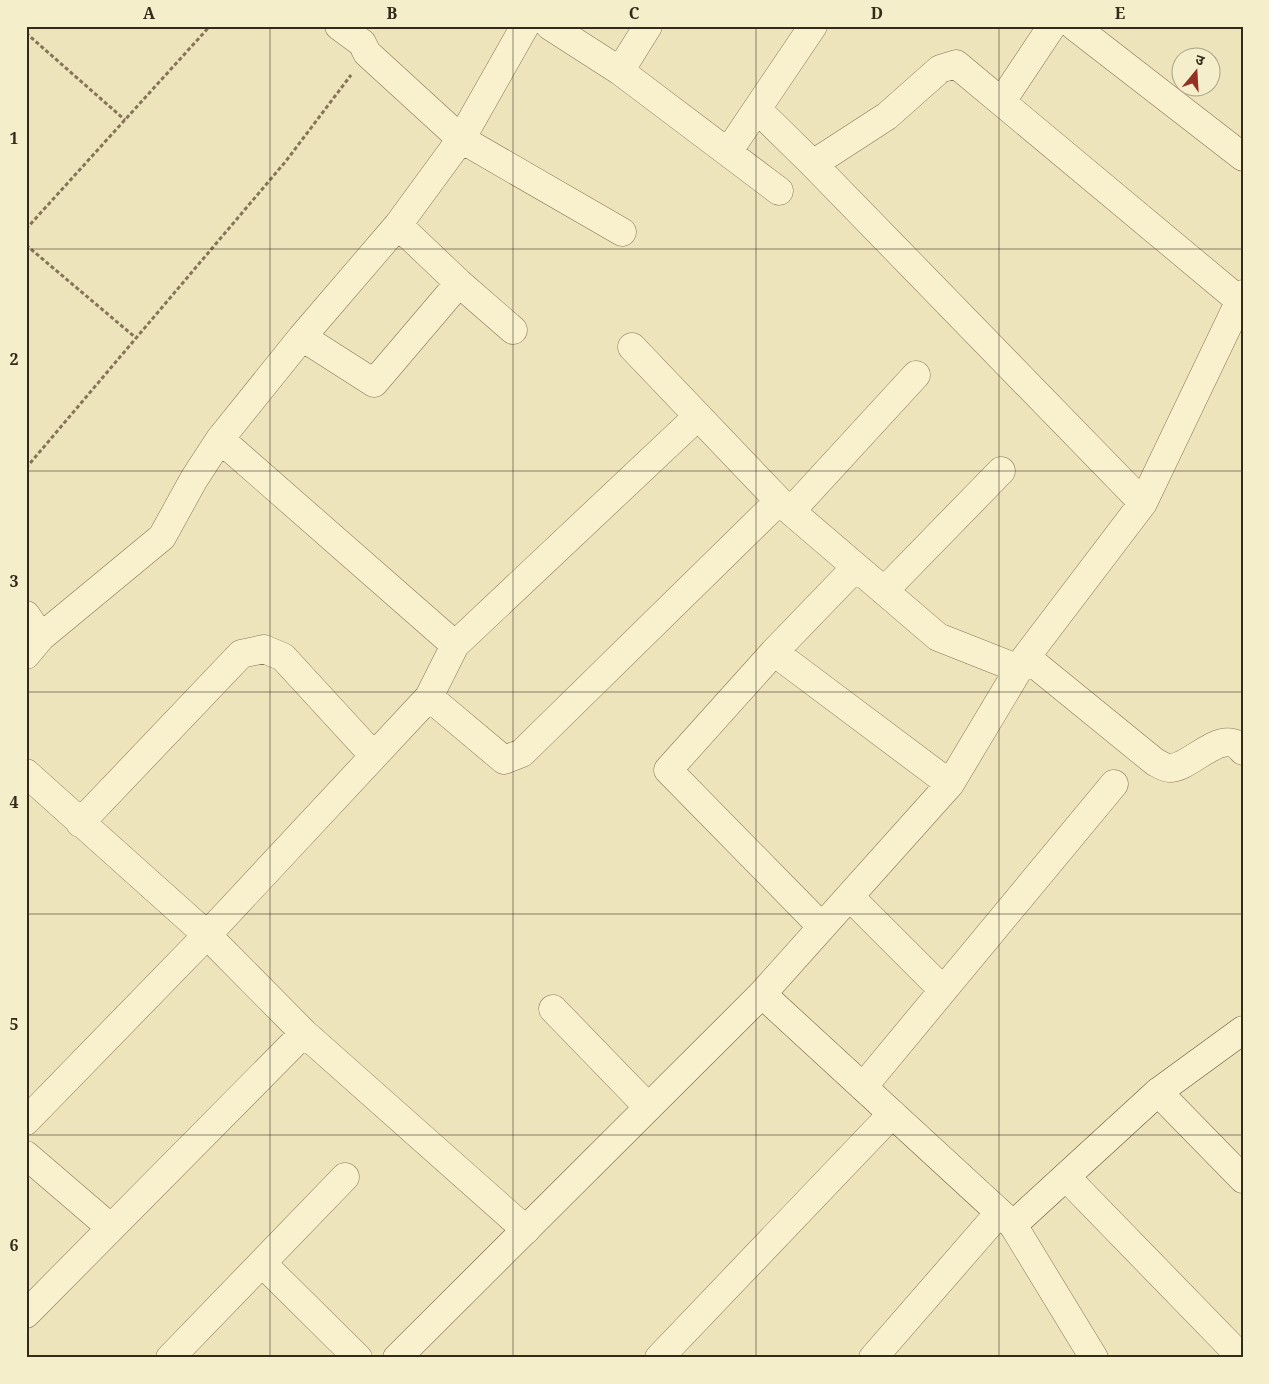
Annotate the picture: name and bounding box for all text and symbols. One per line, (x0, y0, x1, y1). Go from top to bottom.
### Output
text: A (143, 2, 156, 24)
text: B (387, 2, 398, 24)
text: C (629, 2, 640, 24)
text: D (871, 2, 883, 24)
text: E (1115, 2, 1125, 24)
north arrow (1172, 48, 1222, 98)
text: उ (1193, 49, 1208, 70)
text: 1 (9, 127, 19, 149)
text: 2 (9, 348, 19, 370)
text: 3 (9, 570, 19, 592)
text: 4 (9, 791, 19, 813)
text: 5 (9, 1013, 19, 1035)
text: 6 (9, 1234, 19, 1256)

